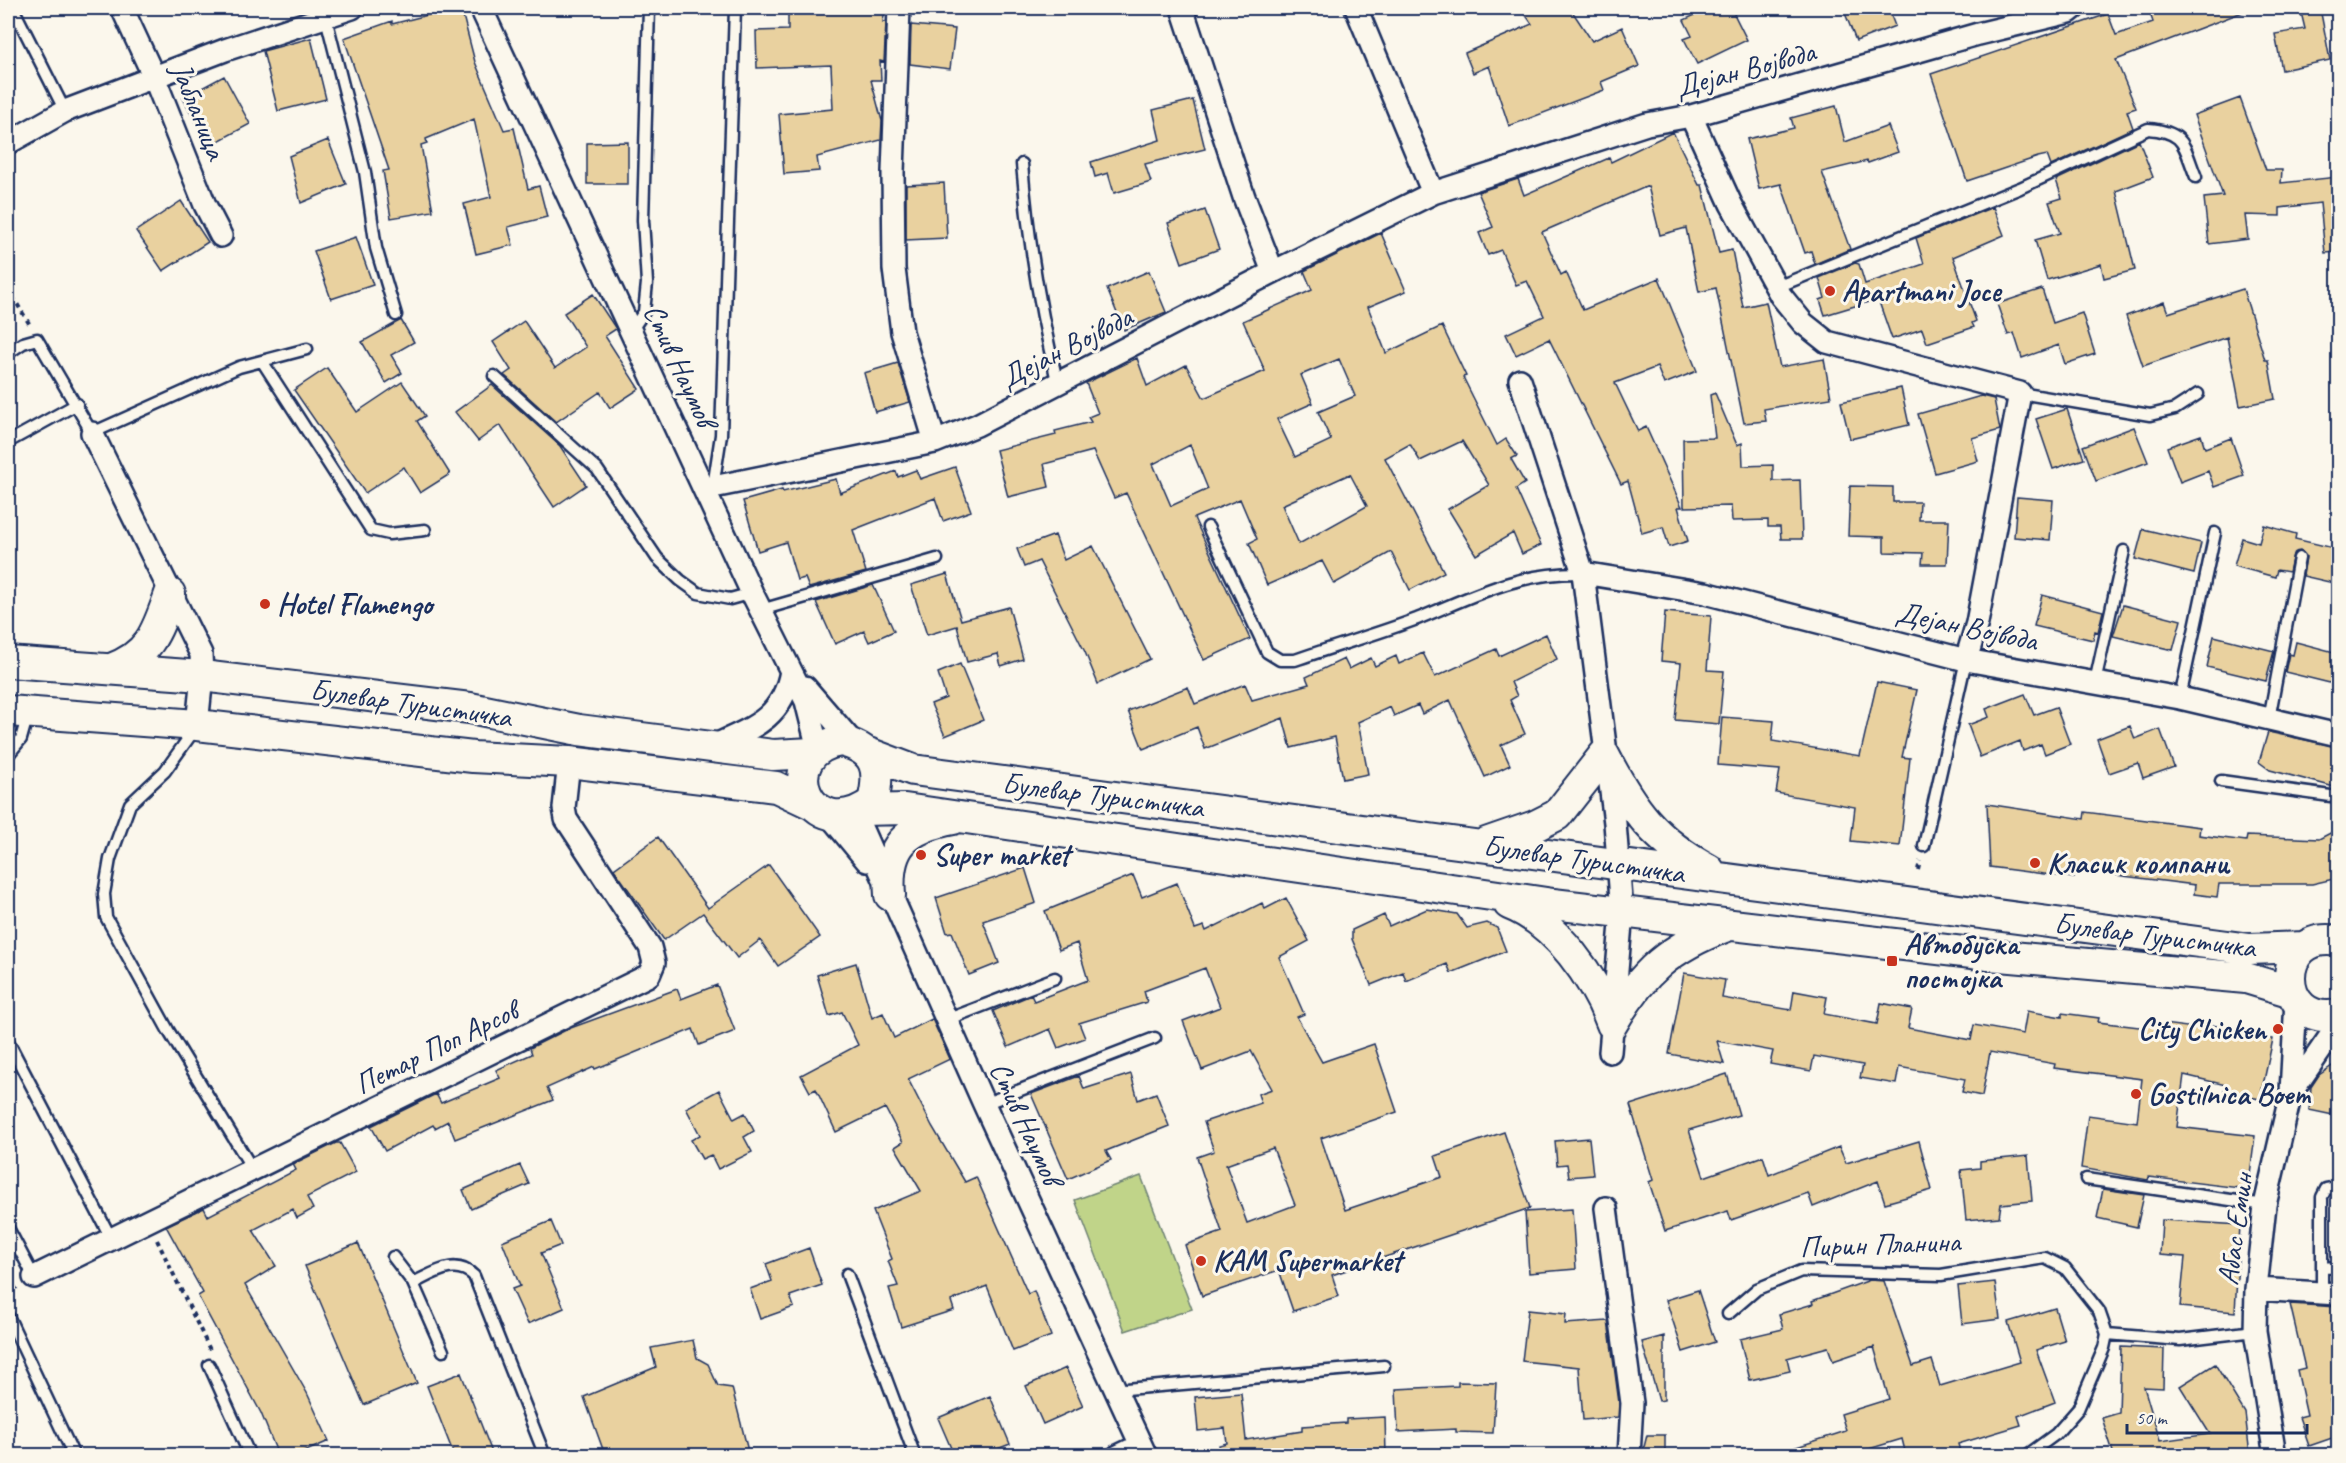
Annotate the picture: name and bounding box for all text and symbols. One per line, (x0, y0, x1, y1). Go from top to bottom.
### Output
street label: Дејан Војвода (1671, 32, 1821, 106)
street label: Јабланица (162, 55, 236, 167)
place label: Apartmani Joce (1842, 272, 2003, 310)
marker: Apartmani Joce (1823, 284, 1837, 298)
street label: Дејан Војвода (994, 297, 1140, 396)
street label: Стив Наумов (635, 298, 728, 439)
place label: Hotel Flamengo (277, 585, 436, 623)
street label: Дејан Војвода (1893, 593, 2043, 660)
marker: Hotel Flamengo (258, 597, 272, 611)
street label: Булевар Туристичка (308, 670, 516, 736)
street label: Булевар Туристичка (1000, 764, 1208, 826)
street label: Булевар Туристичка (1481, 826, 1689, 892)
place label: Super market (933, 836, 1074, 874)
place label: Класик компани (2047, 844, 2231, 882)
marker: Super market (914, 848, 928, 862)
marker: Класик компани (2028, 856, 2042, 870)
street label: Булевар Туристичка (2052, 904, 2260, 966)
place label: Автобуска постојка (1904, 925, 2021, 997)
marker: Автобуска постојка (1885, 954, 1899, 968)
street label: Петар Поп Арсов (348, 989, 529, 1103)
place label: City Chicken (2138, 1010, 2268, 1049)
marker: City Chicken (2271, 1022, 2285, 1036)
street label: Стив Наумов (981, 1056, 1074, 1197)
place label: Gostilnica Boem (2148, 1075, 2312, 1113)
marker: Gostilnica Boem (2129, 1087, 2143, 1101)
street label: Абас Емин (2208, 1169, 2262, 1288)
street label: Пирин Планина (1799, 1222, 1963, 1266)
place label: KAM Supermarket (1213, 1242, 1407, 1280)
marker: KAM Supermarket (1194, 1254, 1208, 1268)
scale bar (2127, 1397, 2307, 1435)
text: 50 m (2136, 1407, 2169, 1429)

